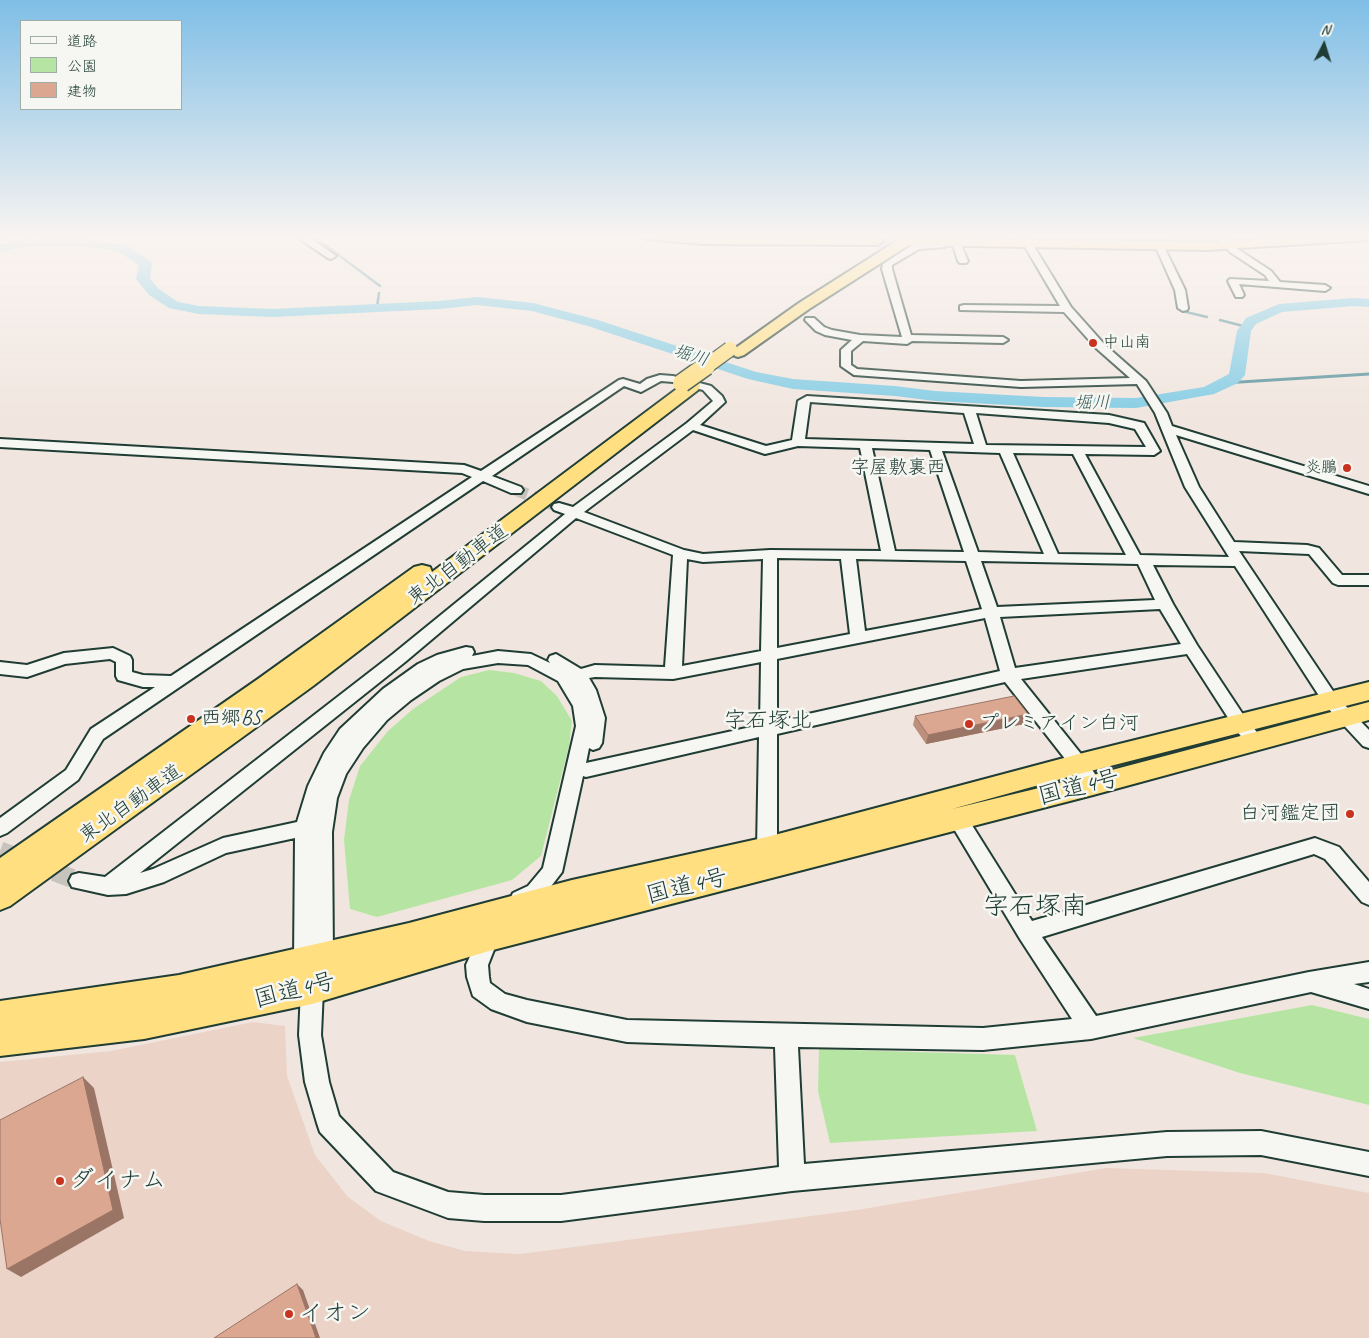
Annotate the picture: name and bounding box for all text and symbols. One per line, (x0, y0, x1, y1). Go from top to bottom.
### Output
legend (20, 20, 182, 110)
north arrow (1299, 20, 1349, 70)
text: N (1320, 21, 1330, 38)
text: 道路 (67, 32, 97, 51)
text: 公園 (67, 57, 97, 76)
text: 建物 (67, 82, 97, 101)
place label: 中山南 (1103, 333, 1151, 353)
marker: 中山南 (1087, 337, 1099, 349)
water label: 堀川 (671, 340, 711, 372)
water label: 堀川 (1074, 392, 1110, 414)
district label: 字屋敷裏西 (851, 457, 945, 479)
place label: 炎鵬 (1305, 458, 1337, 478)
marker: 炎鵬 (1341, 462, 1353, 474)
street label: 東北自動車道 (403, 519, 513, 611)
place label: 西郷BS (201, 707, 261, 731)
district label: 字石塚北 (724, 708, 812, 734)
place label: プレミアイン白河 (979, 712, 1139, 736)
marker: 西郷BS (185, 713, 197, 725)
marker: プレミアイン白河 (963, 718, 975, 730)
street label: 東北自動車道 (75, 760, 187, 848)
street label: 国道4号 (1035, 764, 1123, 812)
place label: 白河鑑定団 (1240, 802, 1340, 826)
marker: 白河鑑定団 (1344, 808, 1356, 820)
street label: 国道4号 (643, 863, 731, 911)
district label: 字石塚南 (983, 891, 1087, 923)
street label: 国道4号 (251, 967, 339, 1015)
place label: ダイナム (70, 1167, 166, 1195)
marker: ダイナム (54, 1175, 66, 1187)
place label: イオン (299, 1300, 371, 1328)
marker: イオン (283, 1308, 295, 1320)

